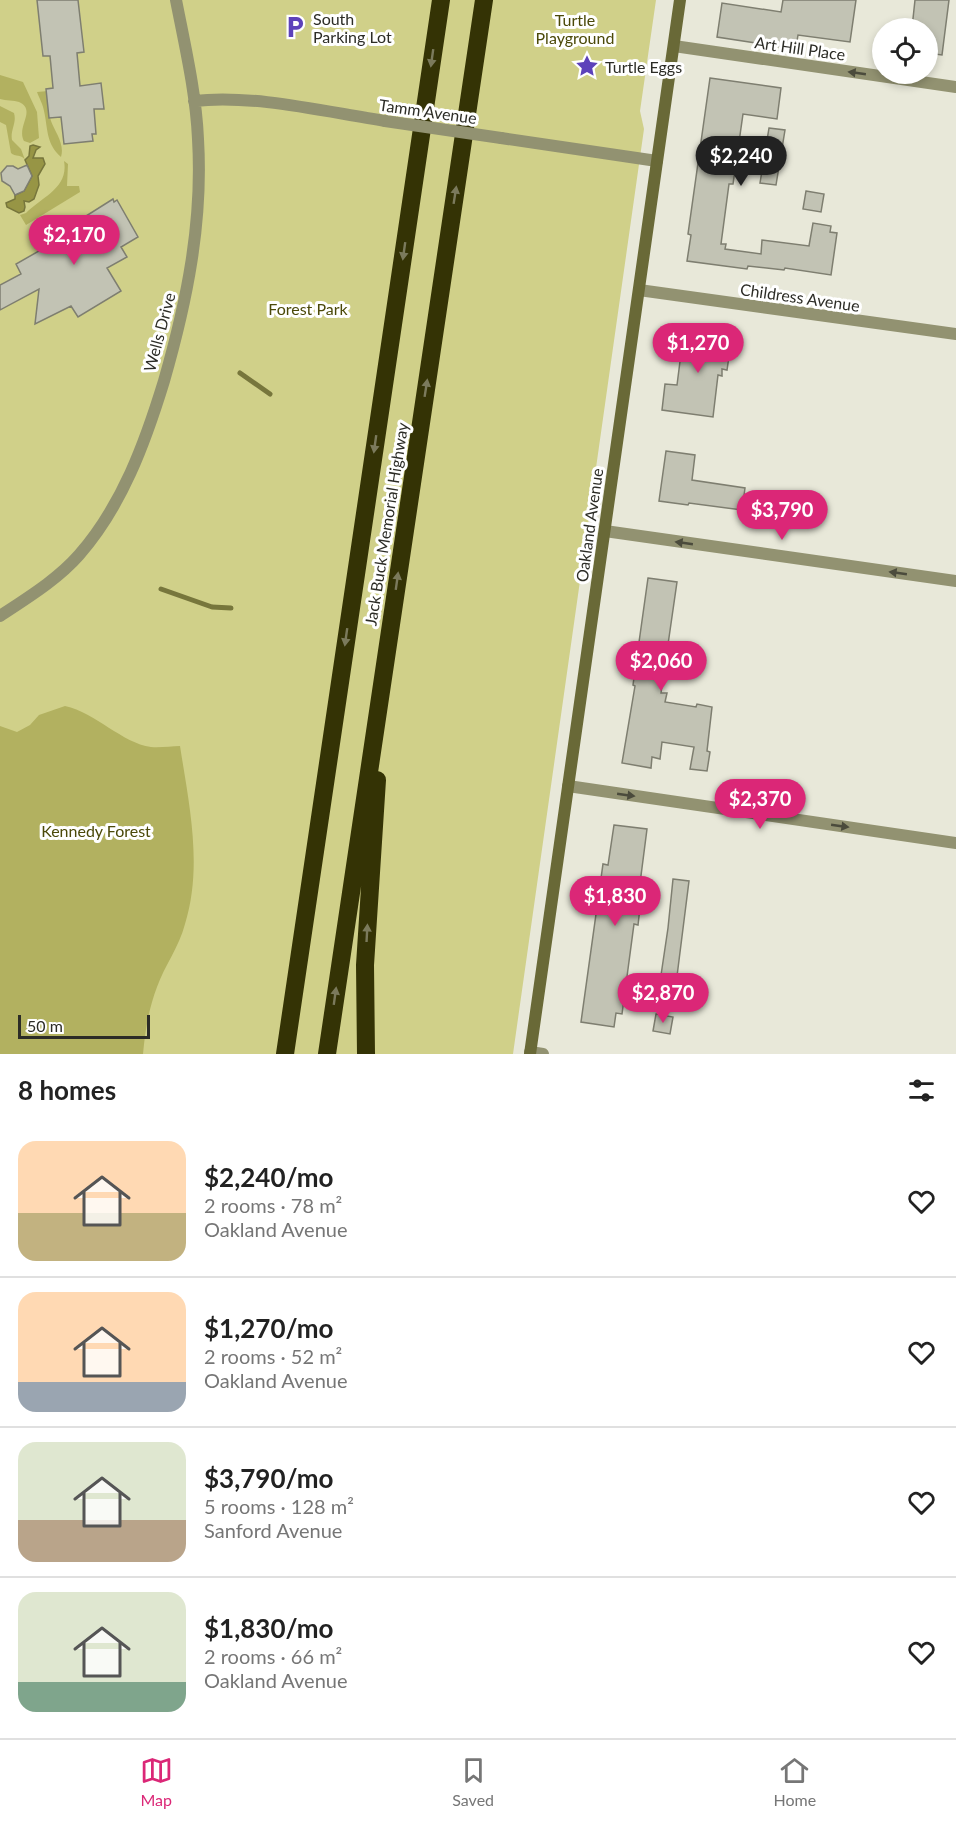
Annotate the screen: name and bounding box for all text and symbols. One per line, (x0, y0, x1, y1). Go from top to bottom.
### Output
place label: South Parking Lot (313, 9, 392, 46)
park label: Turtle Playground (536, 10, 614, 47)
parking icon: South Parking Lot (282, 14, 308, 40)
map controls (872, 18, 938, 84)
button: locate (872, 18, 938, 84)
street label: Art Hill Place (753, 32, 847, 64)
one-way arrow (428, 48, 437, 67)
place icon: Turtle Eggs (574, 53, 600, 79)
place label: Turtle Eggs (605, 57, 682, 76)
one-way arrow (847, 68, 866, 77)
street label: Tamm Avenue (378, 95, 478, 127)
pin: $2,240 (692, 136, 790, 187)
text: $2,240 (710, 143, 772, 167)
one-way arrow (450, 186, 459, 205)
pin: $2,170 (25, 215, 123, 266)
text: $2,170 (43, 222, 105, 246)
one-way arrow (399, 241, 408, 260)
street label: Childress Avenue (739, 279, 861, 315)
street label: Wells Drive (139, 290, 179, 374)
park label: Forest Park (268, 299, 349, 318)
pin: $1,270 (649, 323, 747, 374)
text: $1,270 (667, 330, 729, 354)
one-way arrow (422, 378, 431, 397)
street label: Jack Buck Memorial Highway (361, 420, 412, 627)
one-way arrow (371, 434, 380, 453)
street label: Oakland Avenue (572, 467, 606, 583)
pin: $3,790 (733, 490, 831, 541)
text: $3,790 (751, 497, 813, 521)
one-way arrow (675, 538, 694, 547)
one-way arrow (888, 568, 907, 577)
one-way arrow (393, 571, 402, 590)
one-way arrow (342, 627, 351, 646)
pin: $2,060 (612, 641, 710, 692)
text: $2,060 (630, 648, 692, 672)
pin: $2,370 (711, 779, 809, 830)
text: $2,370 (729, 786, 791, 810)
one-way arrow (617, 791, 636, 800)
park label: Kennedy Forest (41, 821, 151, 840)
one-way arrow (830, 822, 849, 831)
pin: $1,830 (566, 876, 664, 927)
text: $1,830 (584, 883, 646, 907)
one-way arrow (362, 923, 371, 942)
pin: $2,870 (614, 973, 712, 1024)
text: $2,870 (632, 980, 694, 1004)
one-way arrow (331, 986, 340, 1005)
scale bar (18, 1012, 150, 1040)
text: 50 m (27, 1016, 63, 1035)
text: 8 homes (18, 1074, 116, 1106)
icon: filters (905, 1074, 938, 1107)
text: $2,240/mo (204, 1161, 334, 1193)
icon: home (66, 1165, 138, 1237)
icon: heart (905, 1185, 938, 1218)
text: 2 rooms · 78 m² (204, 1193, 342, 1217)
text: Oakland Avenue (204, 1217, 348, 1241)
text: $1,270/mo (204, 1312, 334, 1344)
icon: home (66, 1316, 138, 1388)
icon: heart (905, 1336, 938, 1369)
text: 2 rooms · 52 m² (204, 1344, 342, 1368)
text: Oakland Avenue (204, 1368, 348, 1392)
text: $3,790/mo (204, 1462, 334, 1494)
icon: home (66, 1466, 138, 1538)
icon: heart (905, 1486, 938, 1519)
text: 5 rooms · 128 m² (204, 1494, 354, 1518)
text: Sanford Avenue (204, 1518, 342, 1542)
text: $1,830/mo (204, 1612, 334, 1644)
icon: home (66, 1616, 138, 1688)
icon: heart (905, 1636, 938, 1669)
text: 2 rooms · 66 m² (204, 1644, 342, 1668)
text: Oakland Avenue (204, 1668, 348, 1692)
tab: Map (140, 1754, 173, 1809)
tab: Saved (452, 1754, 494, 1809)
tab: Home (774, 1754, 816, 1809)

